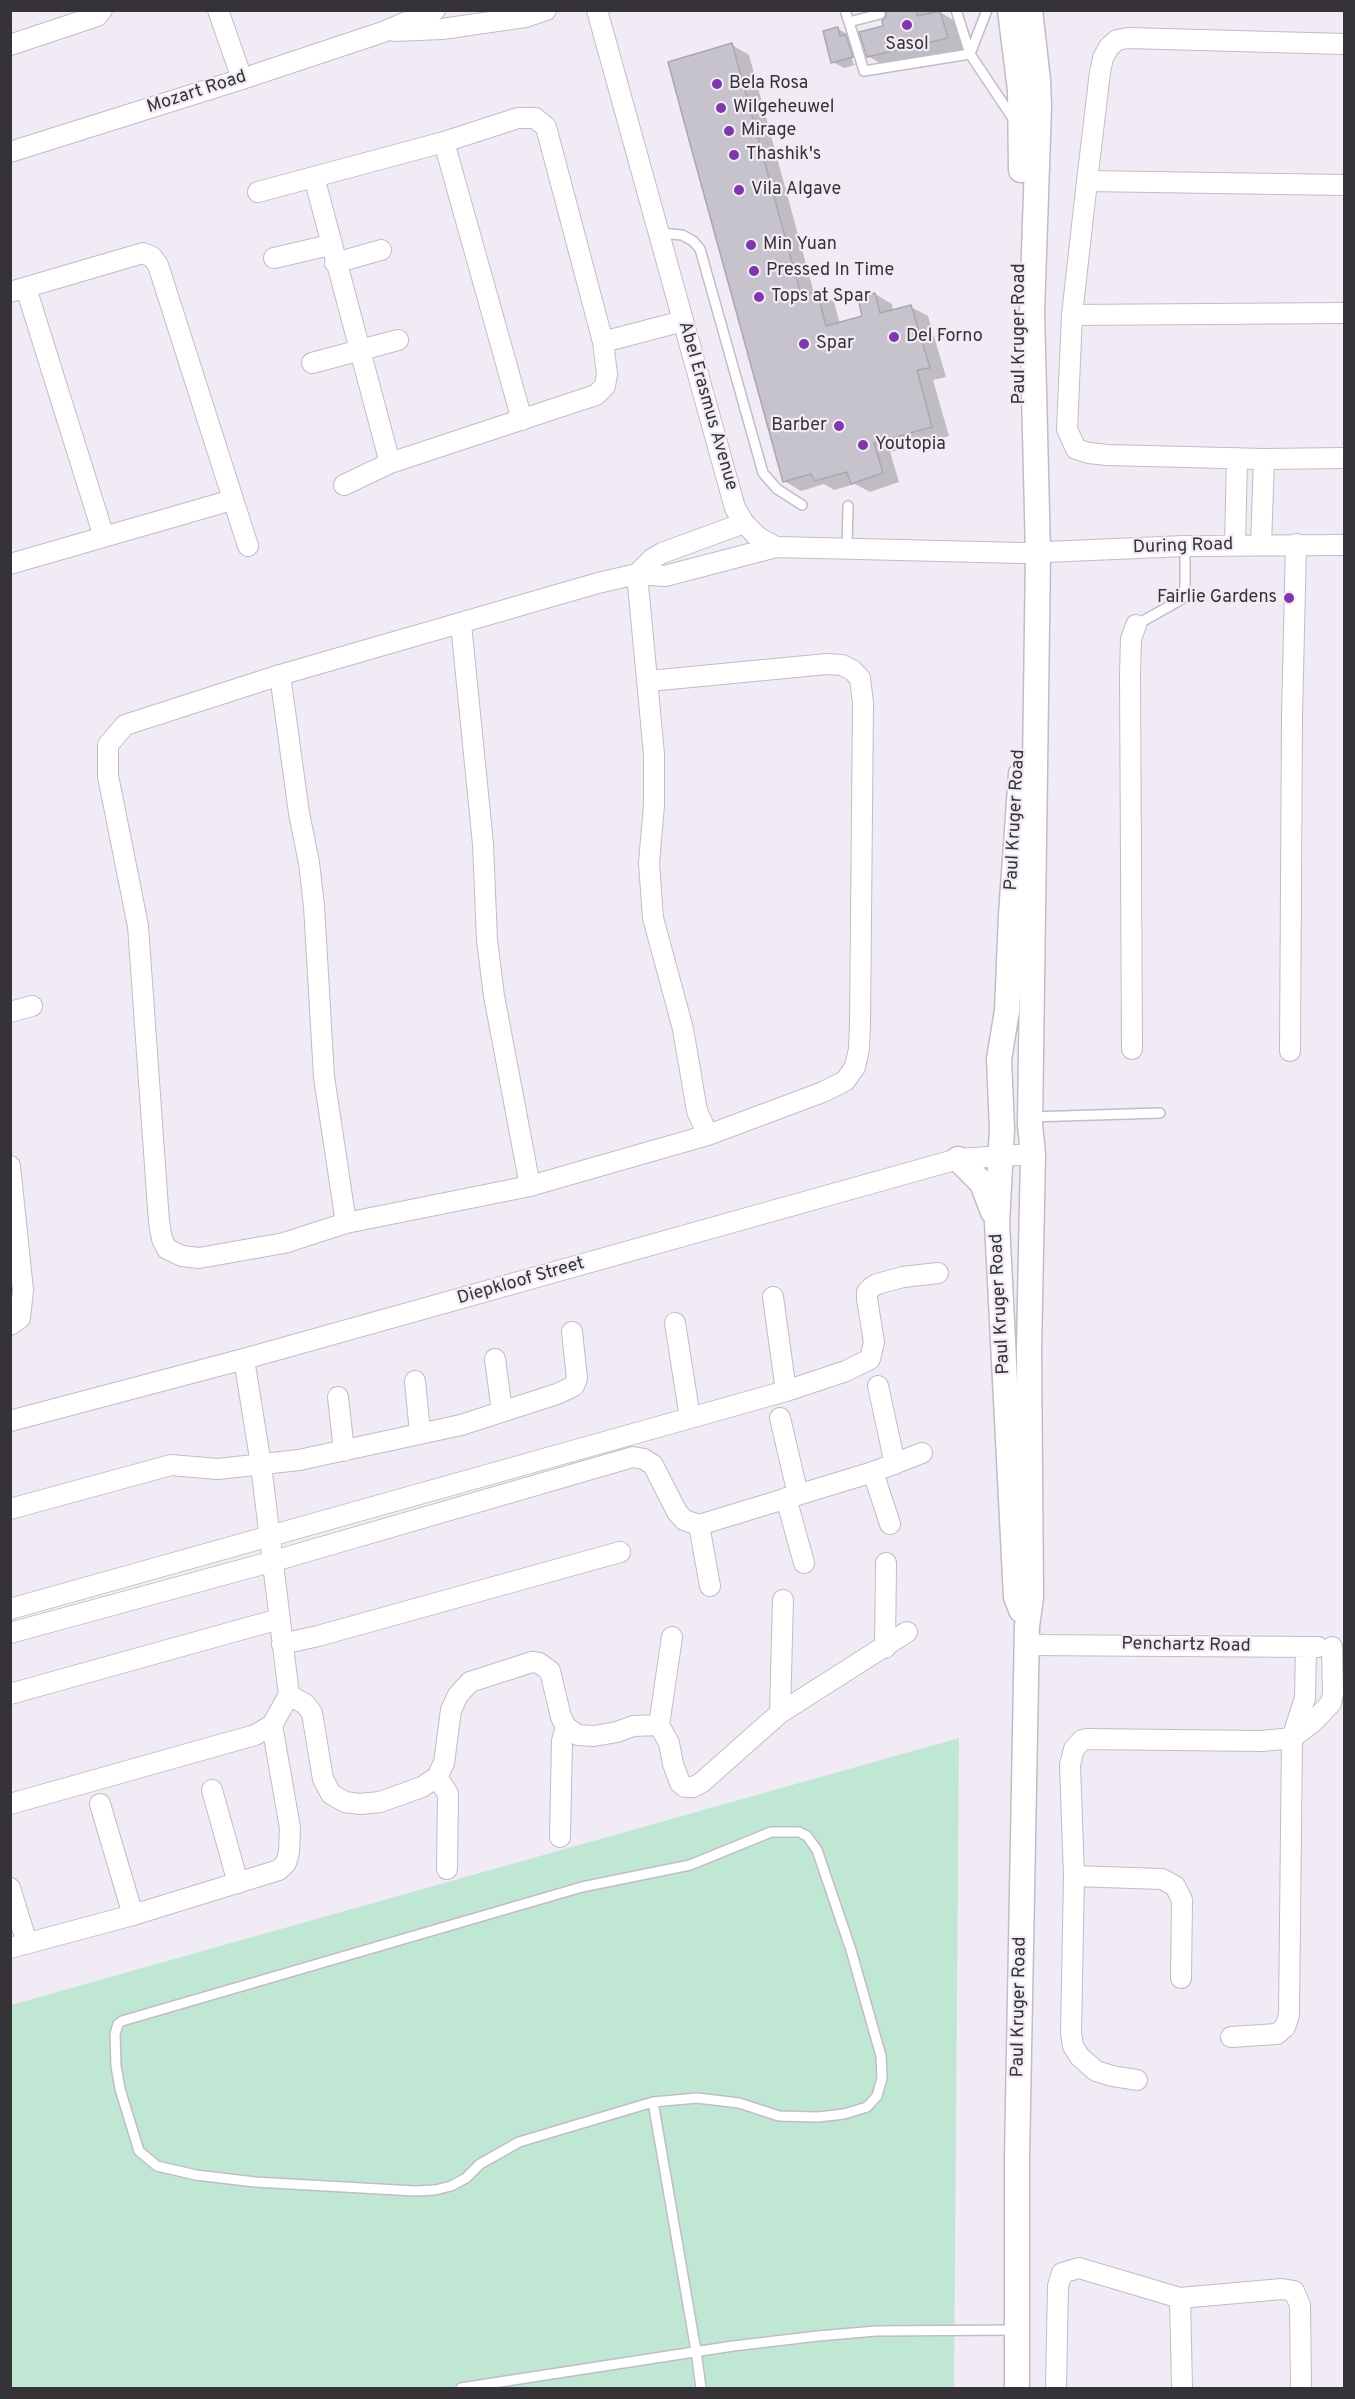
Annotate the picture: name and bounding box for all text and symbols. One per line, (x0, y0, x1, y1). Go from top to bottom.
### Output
marker: Sasol (900, 18, 914, 32)
place label: Sasol (885, 34, 929, 56)
street label: Mozart Road (145, 67, 249, 119)
place label: Bela Rosa (729, 73, 808, 95)
marker: Bela Rosa (710, 77, 724, 91)
place label: Wilgeheuwel (733, 97, 834, 119)
marker: Wilgeheuwel (714, 101, 728, 115)
place label: Mirage (741, 120, 796, 142)
marker: Mirage (722, 124, 736, 138)
place label: Thashik's (746, 144, 821, 166)
marker: Thashik's (727, 148, 741, 162)
place label: Vila Algave (751, 179, 841, 201)
marker: Vila Algave (732, 183, 746, 197)
place label: Min Yuan (763, 234, 837, 256)
marker: Min Yuan (744, 238, 758, 252)
place label: Pressed In Time (766, 260, 894, 282)
street label: Paul Kruger Road (1009, 263, 1031, 405)
marker: Pressed In Time (747, 264, 761, 278)
place label: Tops at Spar (771, 286, 871, 308)
marker: Tops at Spar (752, 290, 766, 304)
street label: Abel Erasmus Avenue (673, 319, 741, 493)
place label: Del Forno (906, 326, 983, 348)
marker: Del Forno (887, 330, 901, 344)
place label: Spar (816, 333, 854, 355)
marker: Spar (797, 337, 811, 351)
place label: Barber (771, 415, 827, 437)
marker: Barber (832, 419, 846, 433)
place label: Youtopia (875, 434, 946, 456)
marker: Youtopia (856, 438, 870, 452)
street label: During Road (1132, 534, 1234, 560)
place label: Fairlie Gardens (1157, 587, 1277, 609)
marker: Fairlie Gardens (1282, 591, 1296, 605)
street label: Paul Kruger Road (1002, 749, 1030, 891)
street label: Paul Kruger Road (987, 1233, 1015, 1375)
street label: Diepkloof Street (455, 1254, 587, 1310)
street label: Penchartz Road (1121, 1634, 1251, 1658)
street label: Paul Kruger Road (1008, 1936, 1032, 2078)

